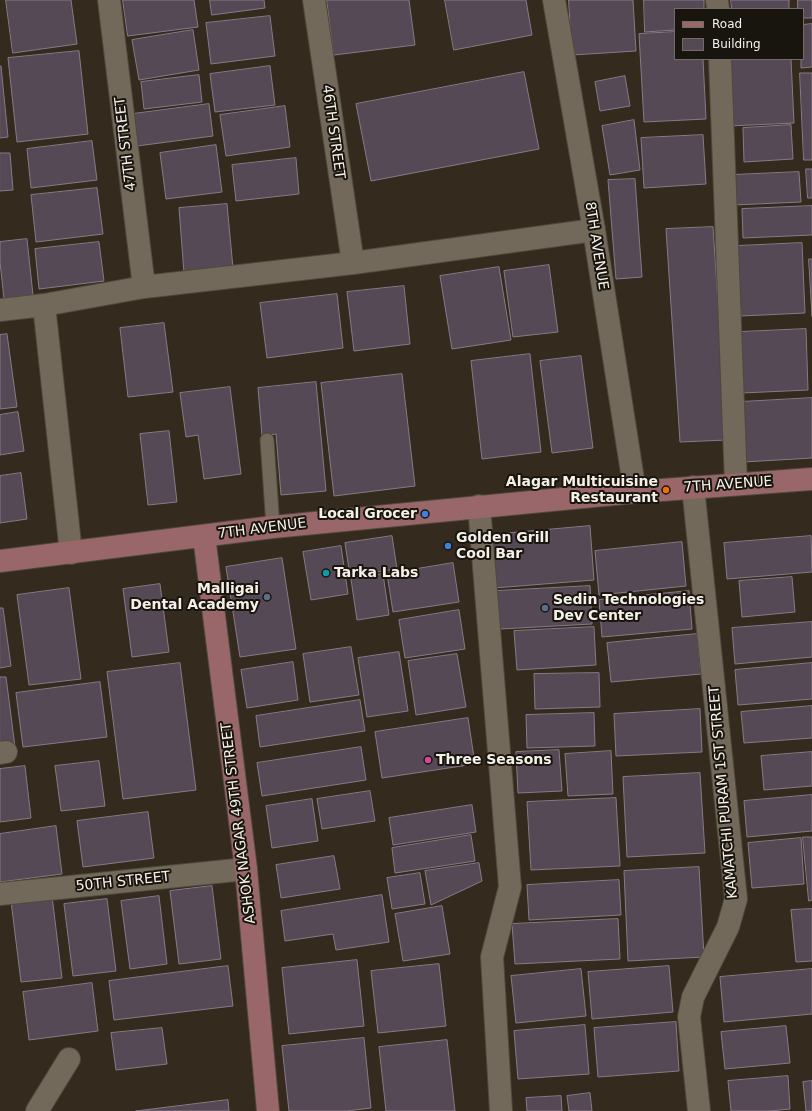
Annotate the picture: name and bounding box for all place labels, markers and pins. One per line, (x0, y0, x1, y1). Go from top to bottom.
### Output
place label: Alagar Multicuisine Restaurant (506, 474, 658, 506)
marker: Alagar Multicuisine Restaurant (661, 485, 671, 495)
place label: Local Grocer (318, 506, 417, 522)
marker: Local Grocer (420, 509, 430, 519)
place label: Golden Grill Cool Bar (456, 530, 549, 562)
marker: Golden Grill Cool Bar (443, 541, 453, 551)
place label: Tarka Labs (334, 565, 418, 581)
marker: Tarka Labs (321, 568, 331, 578)
place label: Malligai Dental Academy (130, 581, 259, 614)
marker: Malligai Dental Academy (262, 592, 272, 602)
place label: Sedin Technologies Dev Center (553, 592, 704, 624)
marker: Sedin Technologies Dev Center (540, 603, 550, 613)
place label: Three Seasons (436, 752, 552, 768)
marker: Three Seasons (423, 755, 433, 765)

